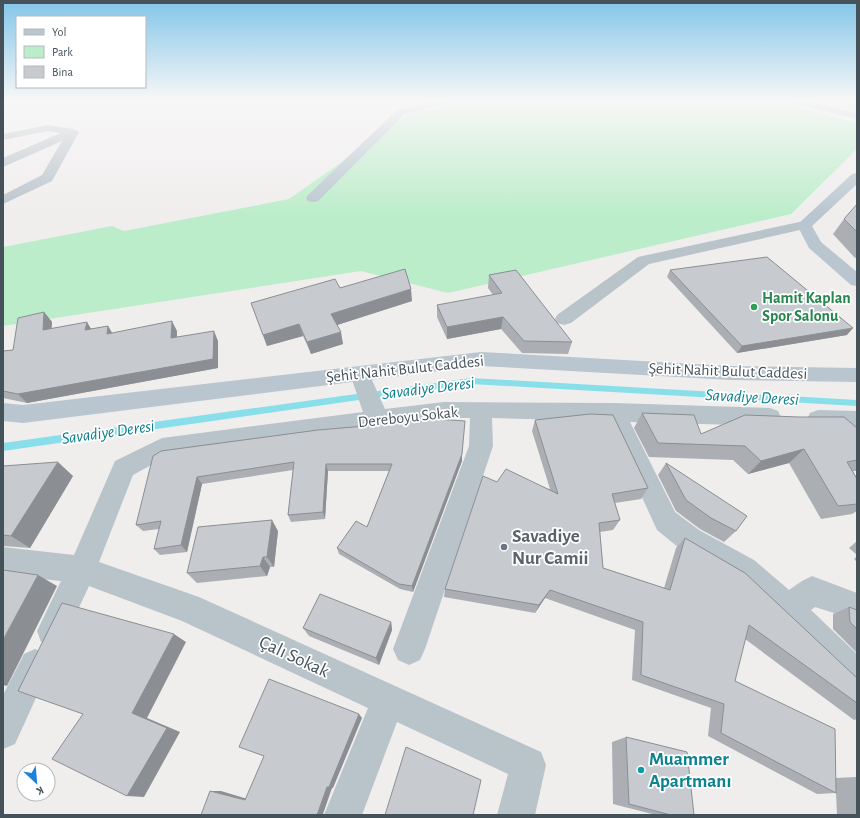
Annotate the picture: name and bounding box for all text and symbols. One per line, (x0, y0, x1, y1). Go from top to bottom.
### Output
legend (16, 16, 146, 88)
text: Yol (52, 26, 66, 38)
text: Park (52, 46, 73, 58)
text: Bina (52, 66, 74, 78)
place label: Hamit Kaplan Spor Salonu (762, 290, 851, 324)
marker: Hamit Kaplan Spor Salonu (749, 302, 759, 312)
street label: Şehit Nahit Bulut Caddesi (325, 353, 485, 385)
street label: Şehit Nahit Bulut Caddesi (649, 360, 807, 382)
water label: Savadiye Deresi (381, 374, 476, 402)
water label: Savadiye Deresi (705, 386, 799, 408)
street label: Dereboyu Sokak (357, 404, 460, 431)
water label: Savadiye Deresi (61, 417, 156, 447)
place label: Savadiye Nur Camii (512, 527, 588, 568)
marker: Savadiye Nur Camii (499, 542, 509, 552)
street label: Çalı Sokak (256, 633, 332, 682)
place label: Muammer Apartmanı (649, 750, 731, 791)
north arrow (16, 762, 56, 802)
marker: Muammer Apartmanı (636, 765, 646, 775)
text: K (34, 784, 45, 797)

